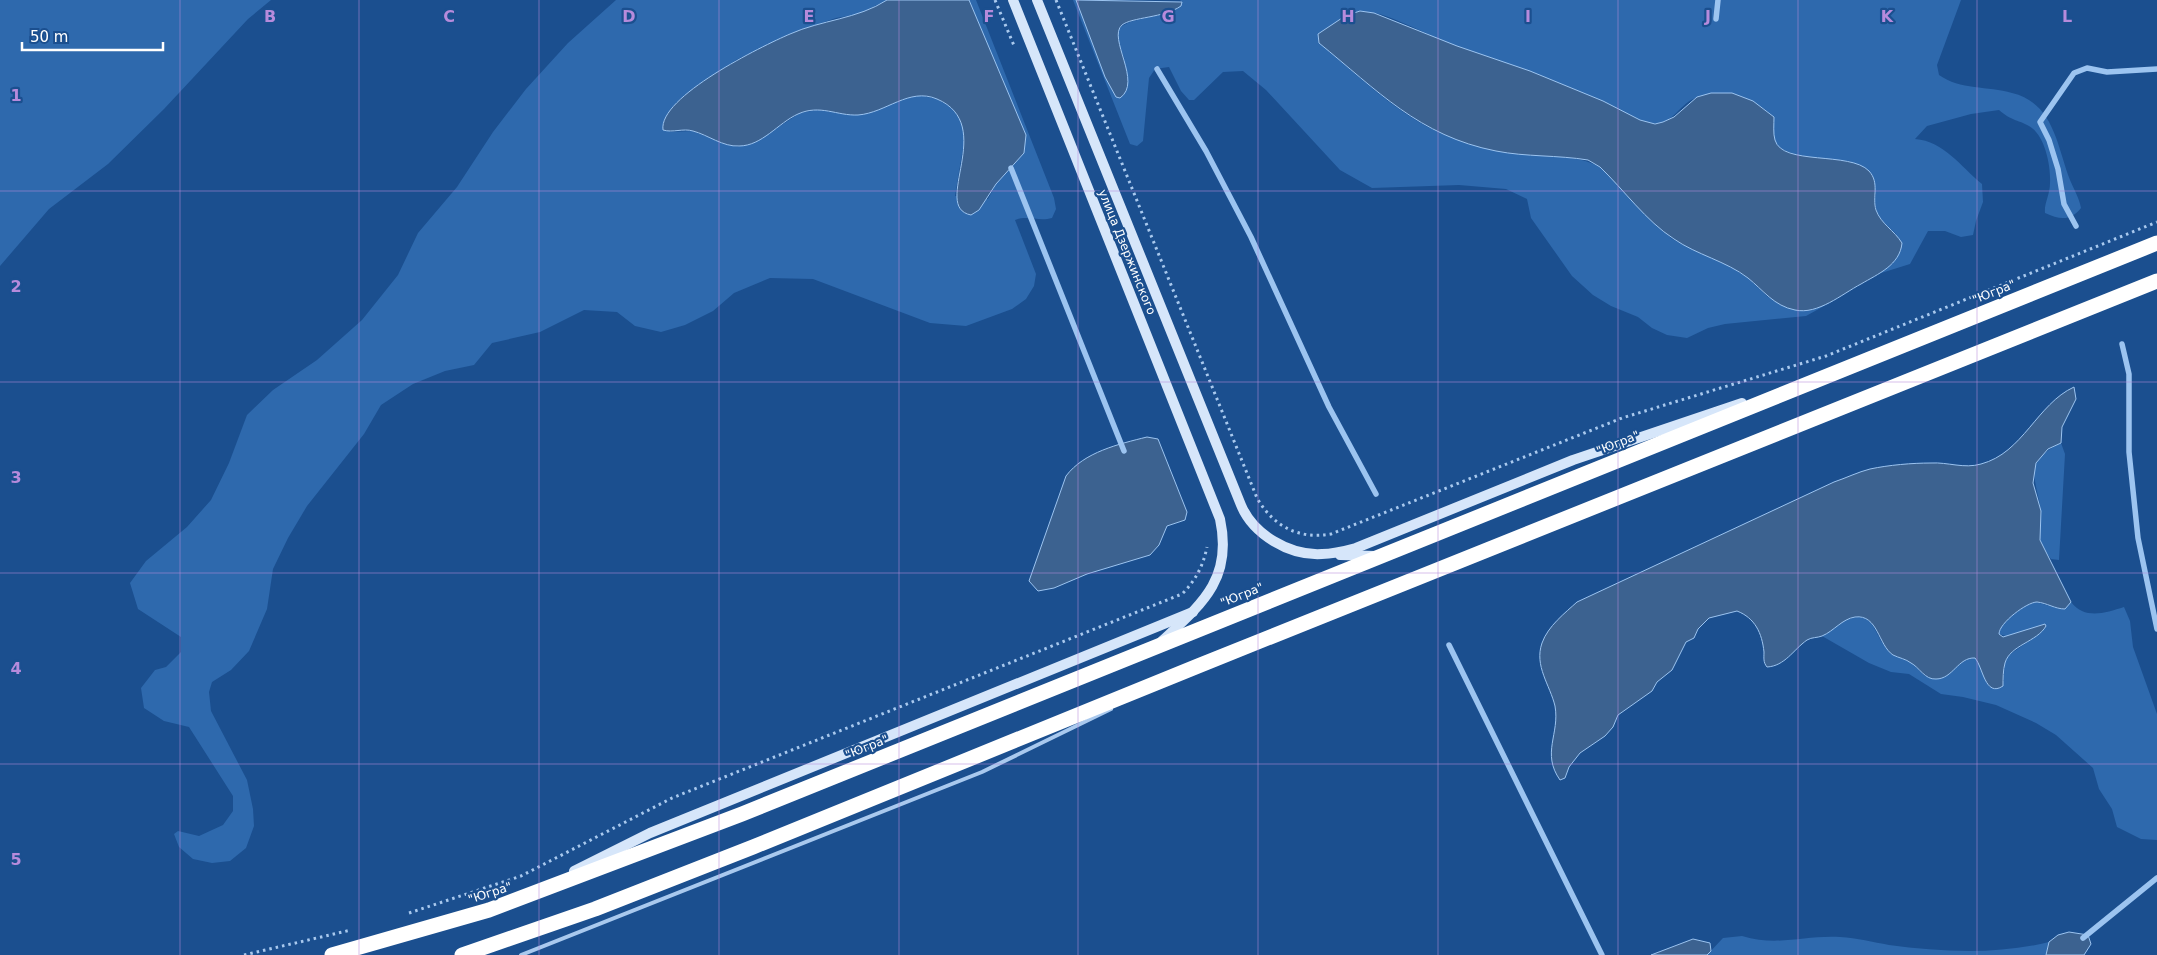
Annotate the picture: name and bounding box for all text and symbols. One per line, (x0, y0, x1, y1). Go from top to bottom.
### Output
text: B (264, 7, 276, 26)
text: C (443, 7, 455, 26)
text: D (622, 7, 636, 26)
text: E (804, 7, 814, 26)
text: F (984, 7, 994, 26)
text: G (1161, 7, 1175, 26)
text: H (1341, 7, 1355, 26)
text: I (1525, 7, 1531, 26)
text: J (1704, 7, 1711, 26)
text: K (1881, 7, 1894, 26)
text: L (2062, 7, 2072, 26)
scale bar (22, 20, 164, 52)
text: 50 m (30, 28, 68, 46)
text: 1 (10, 86, 22, 105)
street label: улица Дзержинского (1095, 187, 1159, 317)
text: 2 (10, 277, 22, 296)
street label: "Югра" (1970, 277, 2018, 307)
street label: "Югра" (1594, 428, 1642, 458)
text: 3 (10, 468, 22, 487)
street label: "Югра" (1218, 580, 1266, 610)
text: 4 (10, 659, 22, 678)
street label: "Югра" (843, 732, 891, 762)
text: 5 (10, 850, 22, 869)
street label: "Югра" (466, 879, 514, 907)

